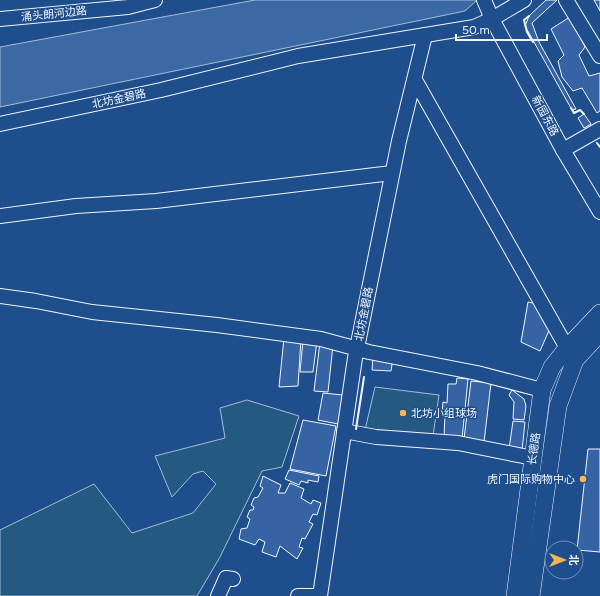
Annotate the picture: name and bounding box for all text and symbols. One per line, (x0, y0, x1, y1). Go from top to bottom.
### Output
street label: 涌头朗河边路 (21, 4, 87, 24)
scale bar (456, 16, 547, 42)
text: 50 m (462, 23, 490, 37)
street label: 北坊金碧路 (91, 87, 147, 111)
street label: 新园东路 (529, 94, 561, 138)
street label: 北坊金碧路 (352, 286, 376, 342)
place label: 北坊小组球场 (411, 407, 477, 420)
marker: 北坊小组球场 (398, 408, 408, 418)
street label: 长德路 (525, 432, 543, 466)
place label: 虎门国际购物中心 (487, 473, 575, 486)
marker: 虎门国际购物中心 (578, 474, 588, 484)
north arrow (544, 540, 584, 580)
text: 北 (567, 555, 580, 566)

